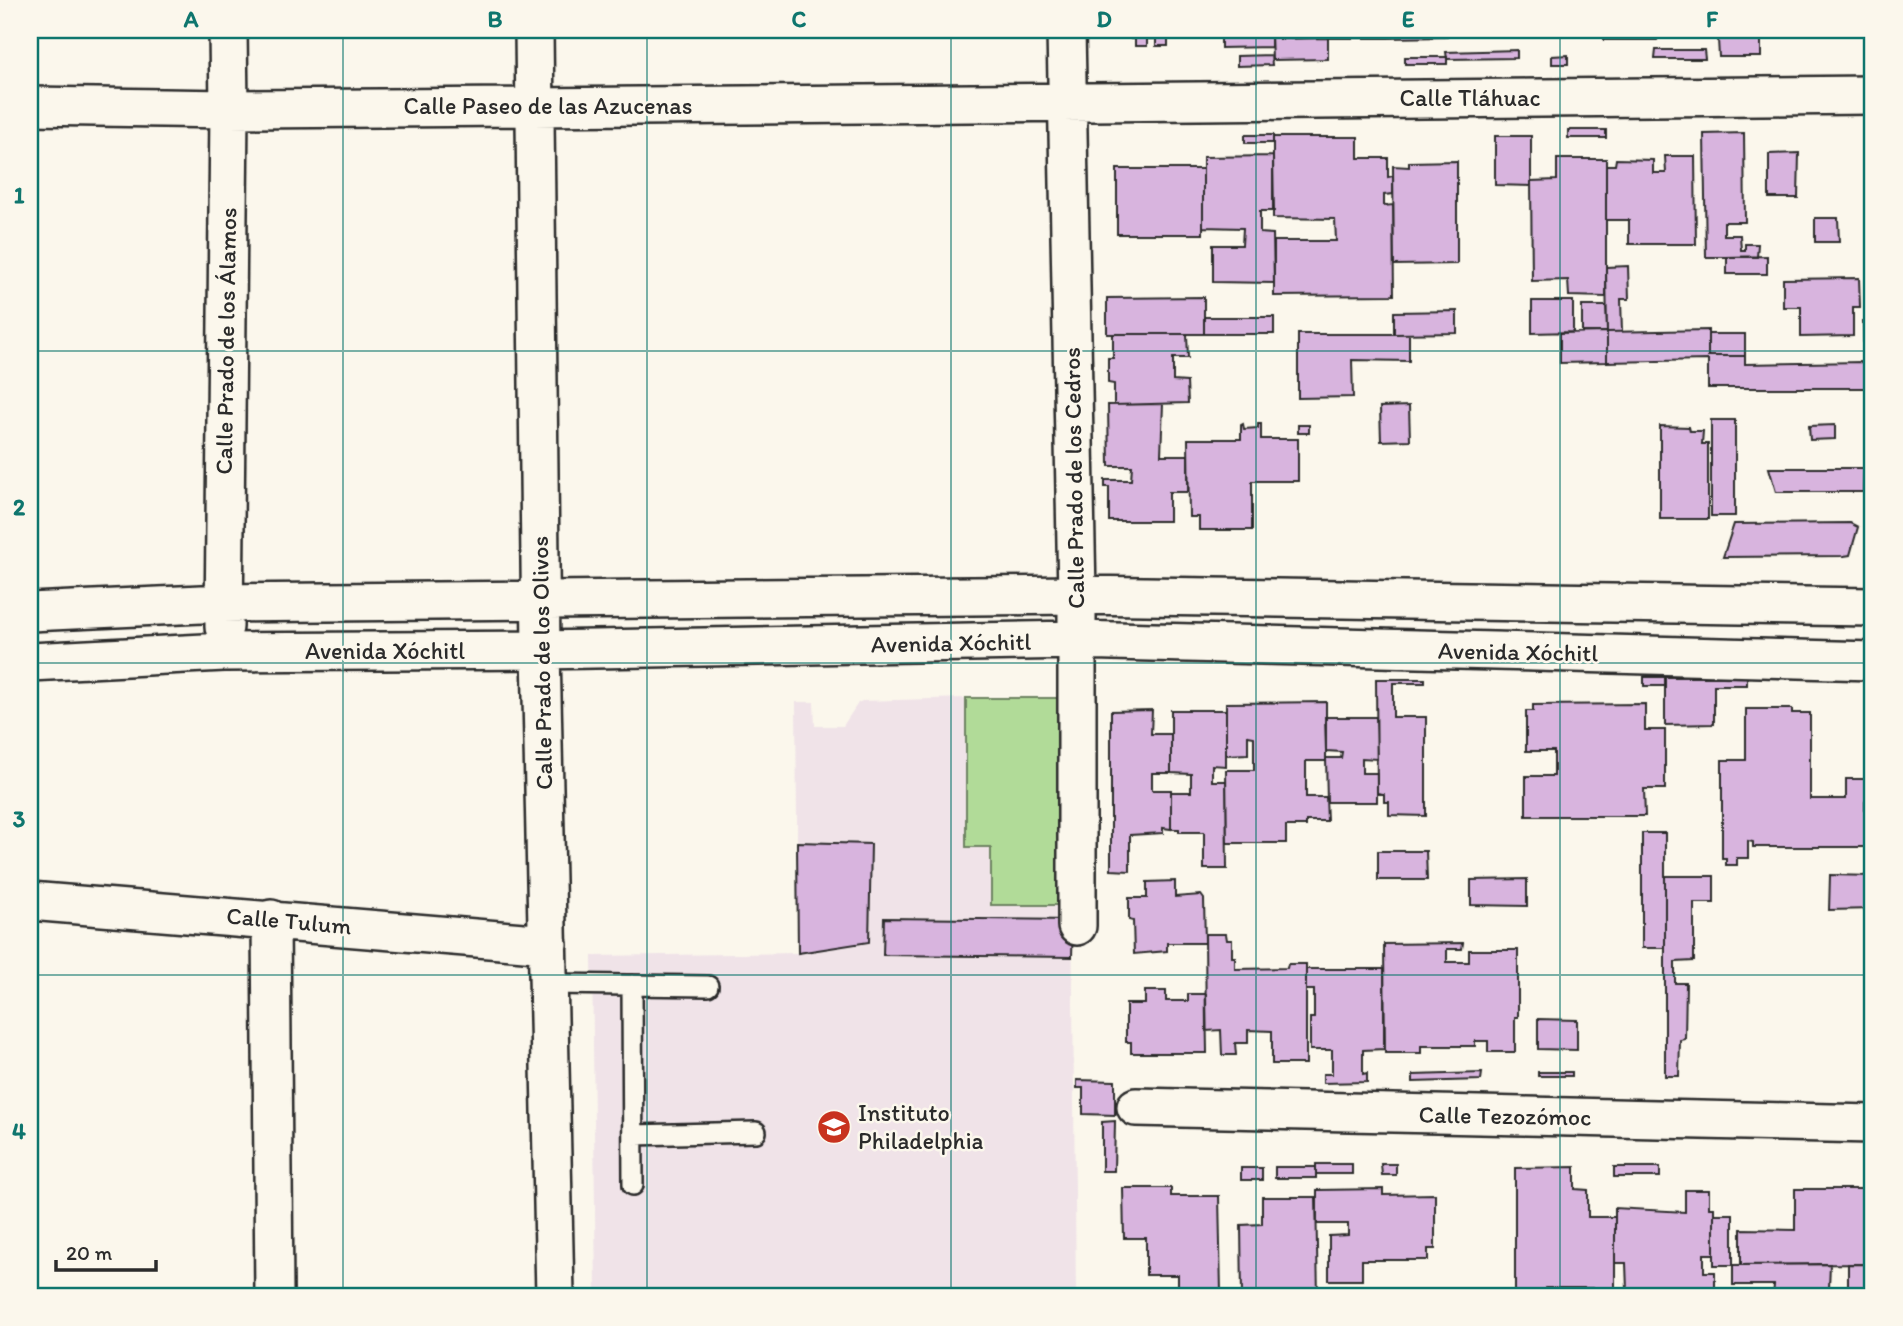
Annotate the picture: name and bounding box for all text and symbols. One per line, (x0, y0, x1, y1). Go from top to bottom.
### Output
text: A (183, 5, 199, 33)
text: B (488, 5, 503, 33)
text: C (792, 5, 807, 33)
text: D (1096, 5, 1112, 33)
text: E (1402, 5, 1415, 33)
text: F (1706, 5, 1719, 33)
street label: Calle Tláhuac (1400, 83, 1540, 112)
street label: Calle Paseo de las Azucenas (404, 91, 692, 120)
text: 1 (14, 181, 25, 209)
street label: Calle Prado de los Álamos (209, 207, 242, 475)
street label: Calle Prado de los Cedros (1057, 347, 1090, 609)
text: 2 (13, 493, 26, 521)
street label: Calle Prado de los Olivos (525, 536, 558, 790)
street label: Avenida Xóchitl (871, 627, 1032, 658)
street label: Avenida Xóchitl (305, 636, 465, 665)
street label: Avenida Xóchitl (1438, 636, 1599, 667)
text: 3 (13, 805, 26, 833)
street label: Calle Tulum (225, 901, 353, 940)
place label: Instituto Philadelphia (858, 1098, 984, 1155)
street label: Calle Tezozómoc (1418, 1099, 1592, 1132)
school or university icon: Instituto Philadelphia (815, 1108, 853, 1146)
text: 4 (12, 1117, 26, 1145)
scale bar (56, 1228, 156, 1272)
text: 20 m (66, 1240, 113, 1265)

